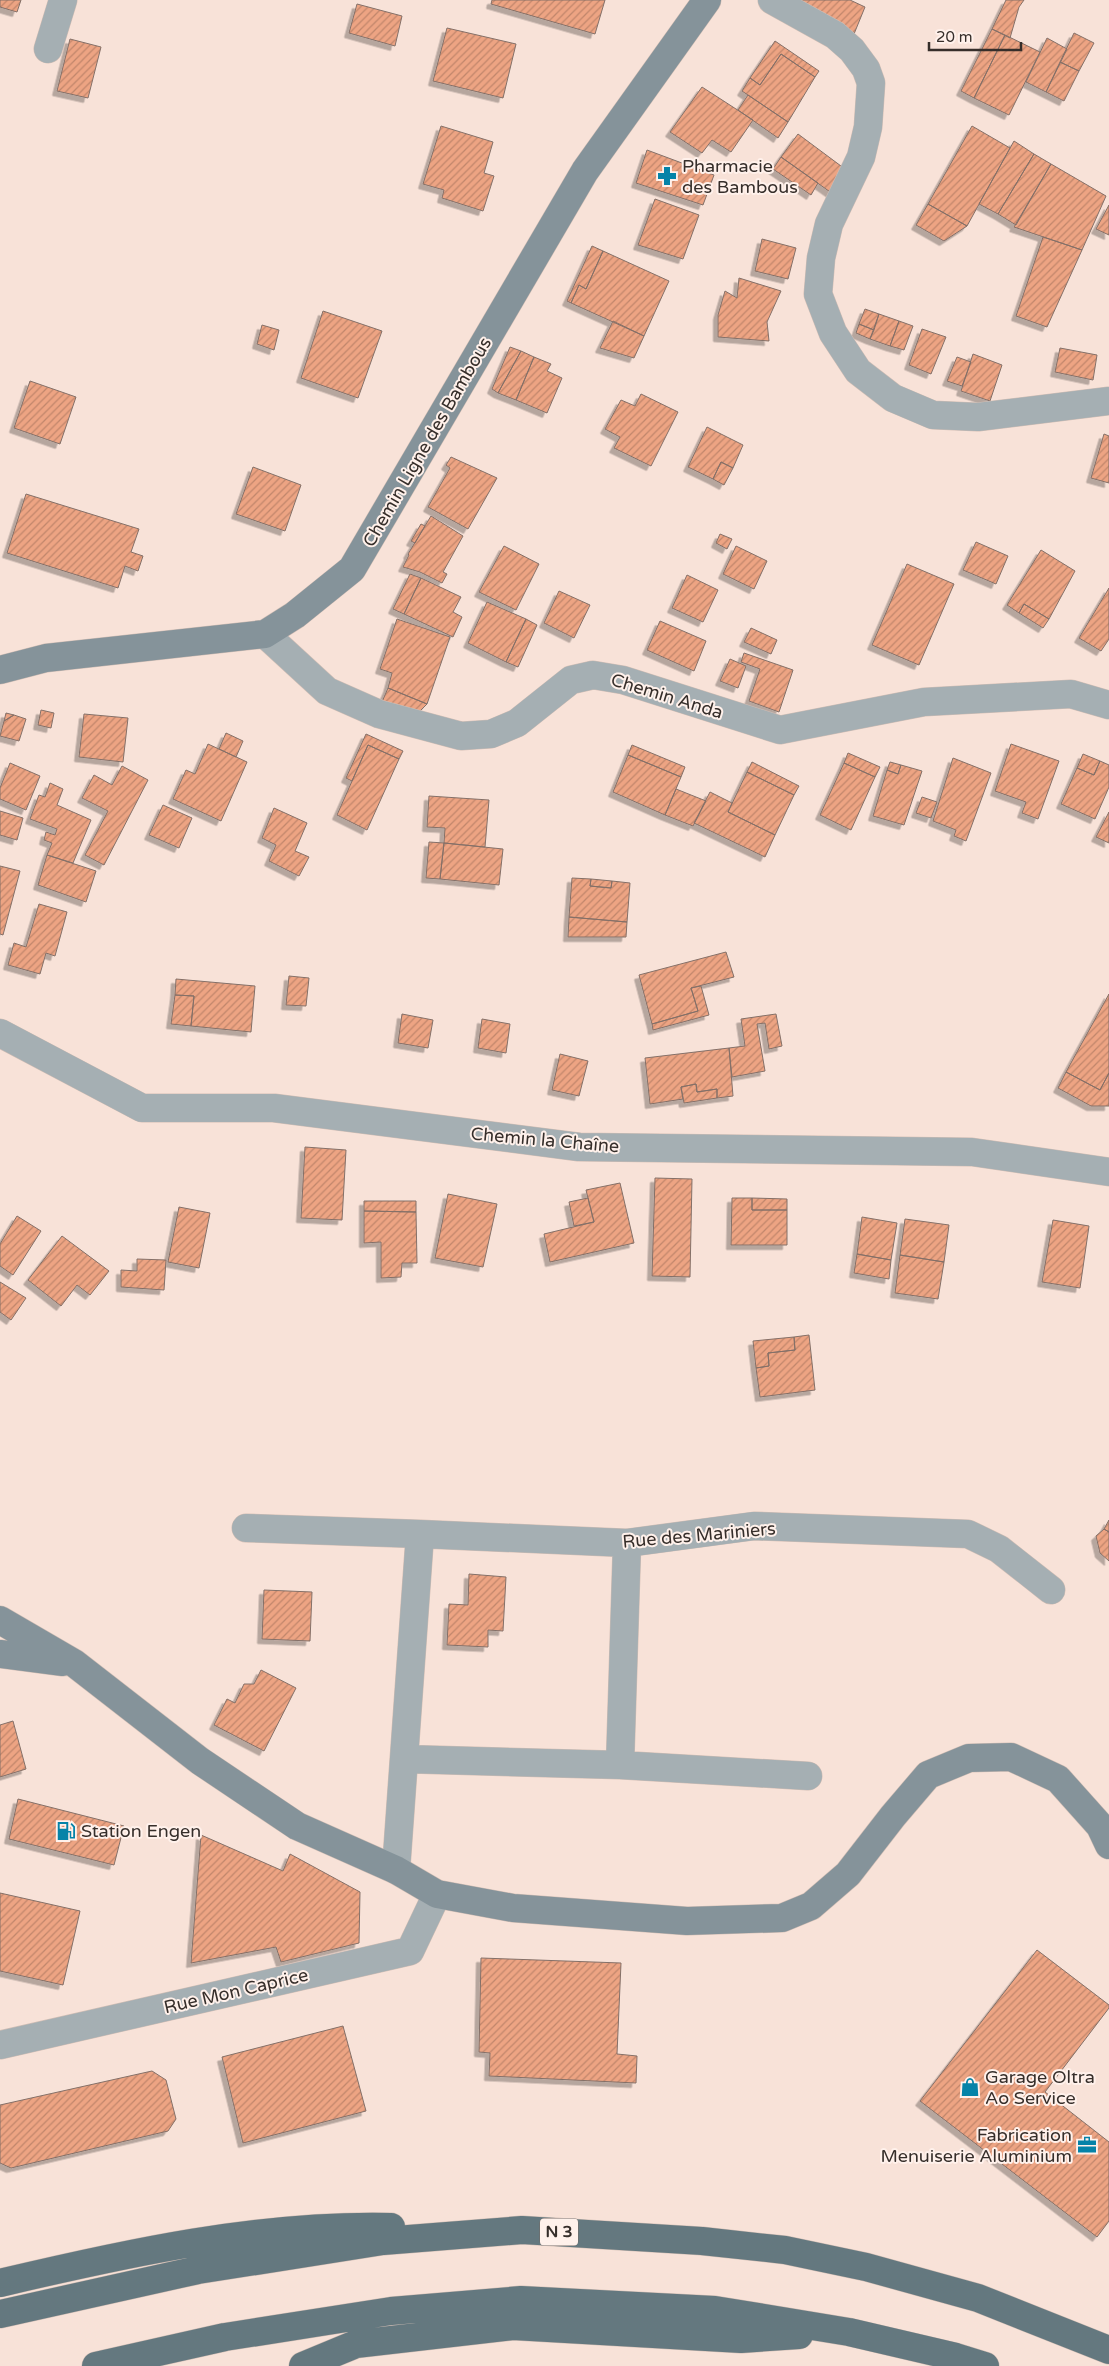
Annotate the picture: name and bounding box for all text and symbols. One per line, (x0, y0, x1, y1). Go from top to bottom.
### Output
scale bar (929, 20, 1022, 52)
text: 20 m (936, 28, 973, 46)
place label: Pharmacie des Bambous (682, 155, 798, 198)
pharmacy icon: Pharmacie des Bambous (656, 165, 678, 187)
street label: Chemin Ligne des Bambous (358, 333, 496, 551)
street label: Chemin Anda (608, 669, 726, 723)
street label: Chemin la Chaîne (470, 1123, 620, 1157)
street label: Rue des Mariniers (622, 1517, 776, 1553)
fuel station icon: Station Engen (55, 1820, 77, 1842)
place label: Station Engen (81, 1820, 201, 1842)
street label: Rue Mon Caprice (162, 1964, 310, 2018)
place label: Garage Oltra Ao Service (985, 2066, 1095, 2109)
shop icon: Garage Oltra Ao Service (959, 2076, 981, 2098)
place label: Fabrication Menuiserie Aluminium (881, 2124, 1072, 2167)
office icon: Fabrication Menuiserie Aluminium (1076, 2134, 1098, 2156)
road number: N 3 (540, 2218, 578, 2246)

